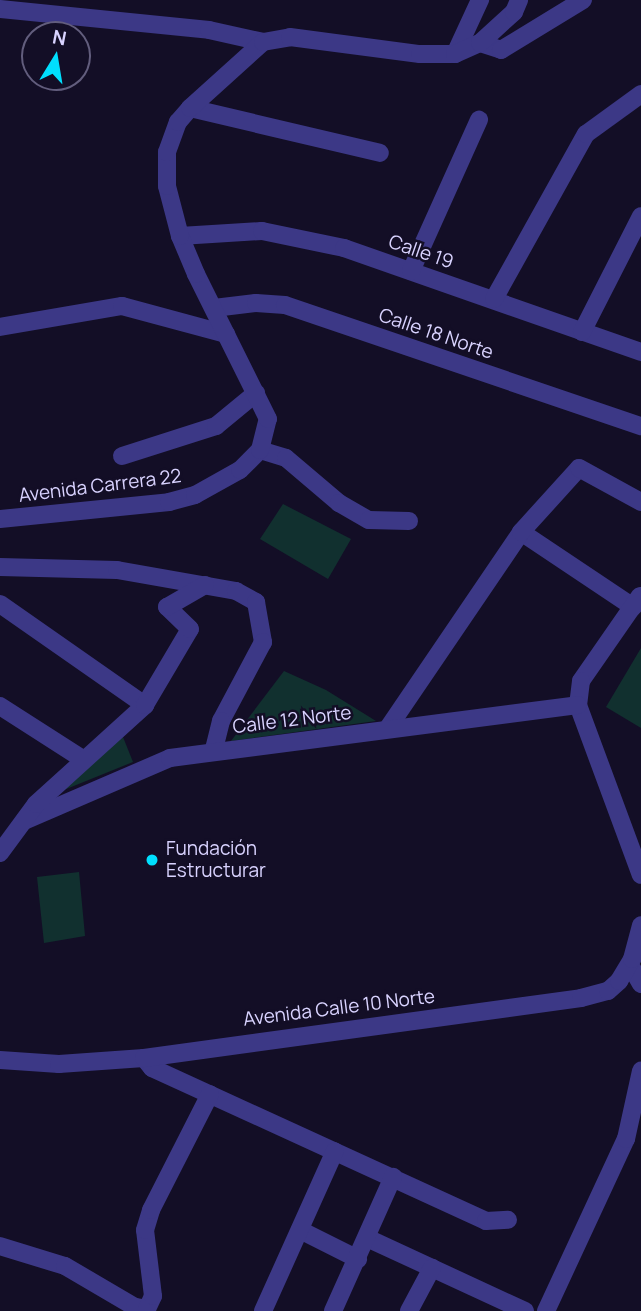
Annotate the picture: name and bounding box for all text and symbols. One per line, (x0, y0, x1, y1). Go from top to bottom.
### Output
north arrow (21, 21, 91, 91)
text: N (50, 23, 69, 51)
street label: Calle 19 (386, 230, 456, 274)
street label: Calle 18 Norte (376, 304, 496, 364)
street label: Avenida Carrera 22 (17, 465, 183, 507)
street label: Calle 12 Norte (231, 701, 353, 739)
place label: Fundación Estructurar (166, 838, 266, 882)
marker: Fundación Estructurar (144, 852, 160, 868)
street label: Avenida Calle 10 Norte (242, 985, 436, 1031)

